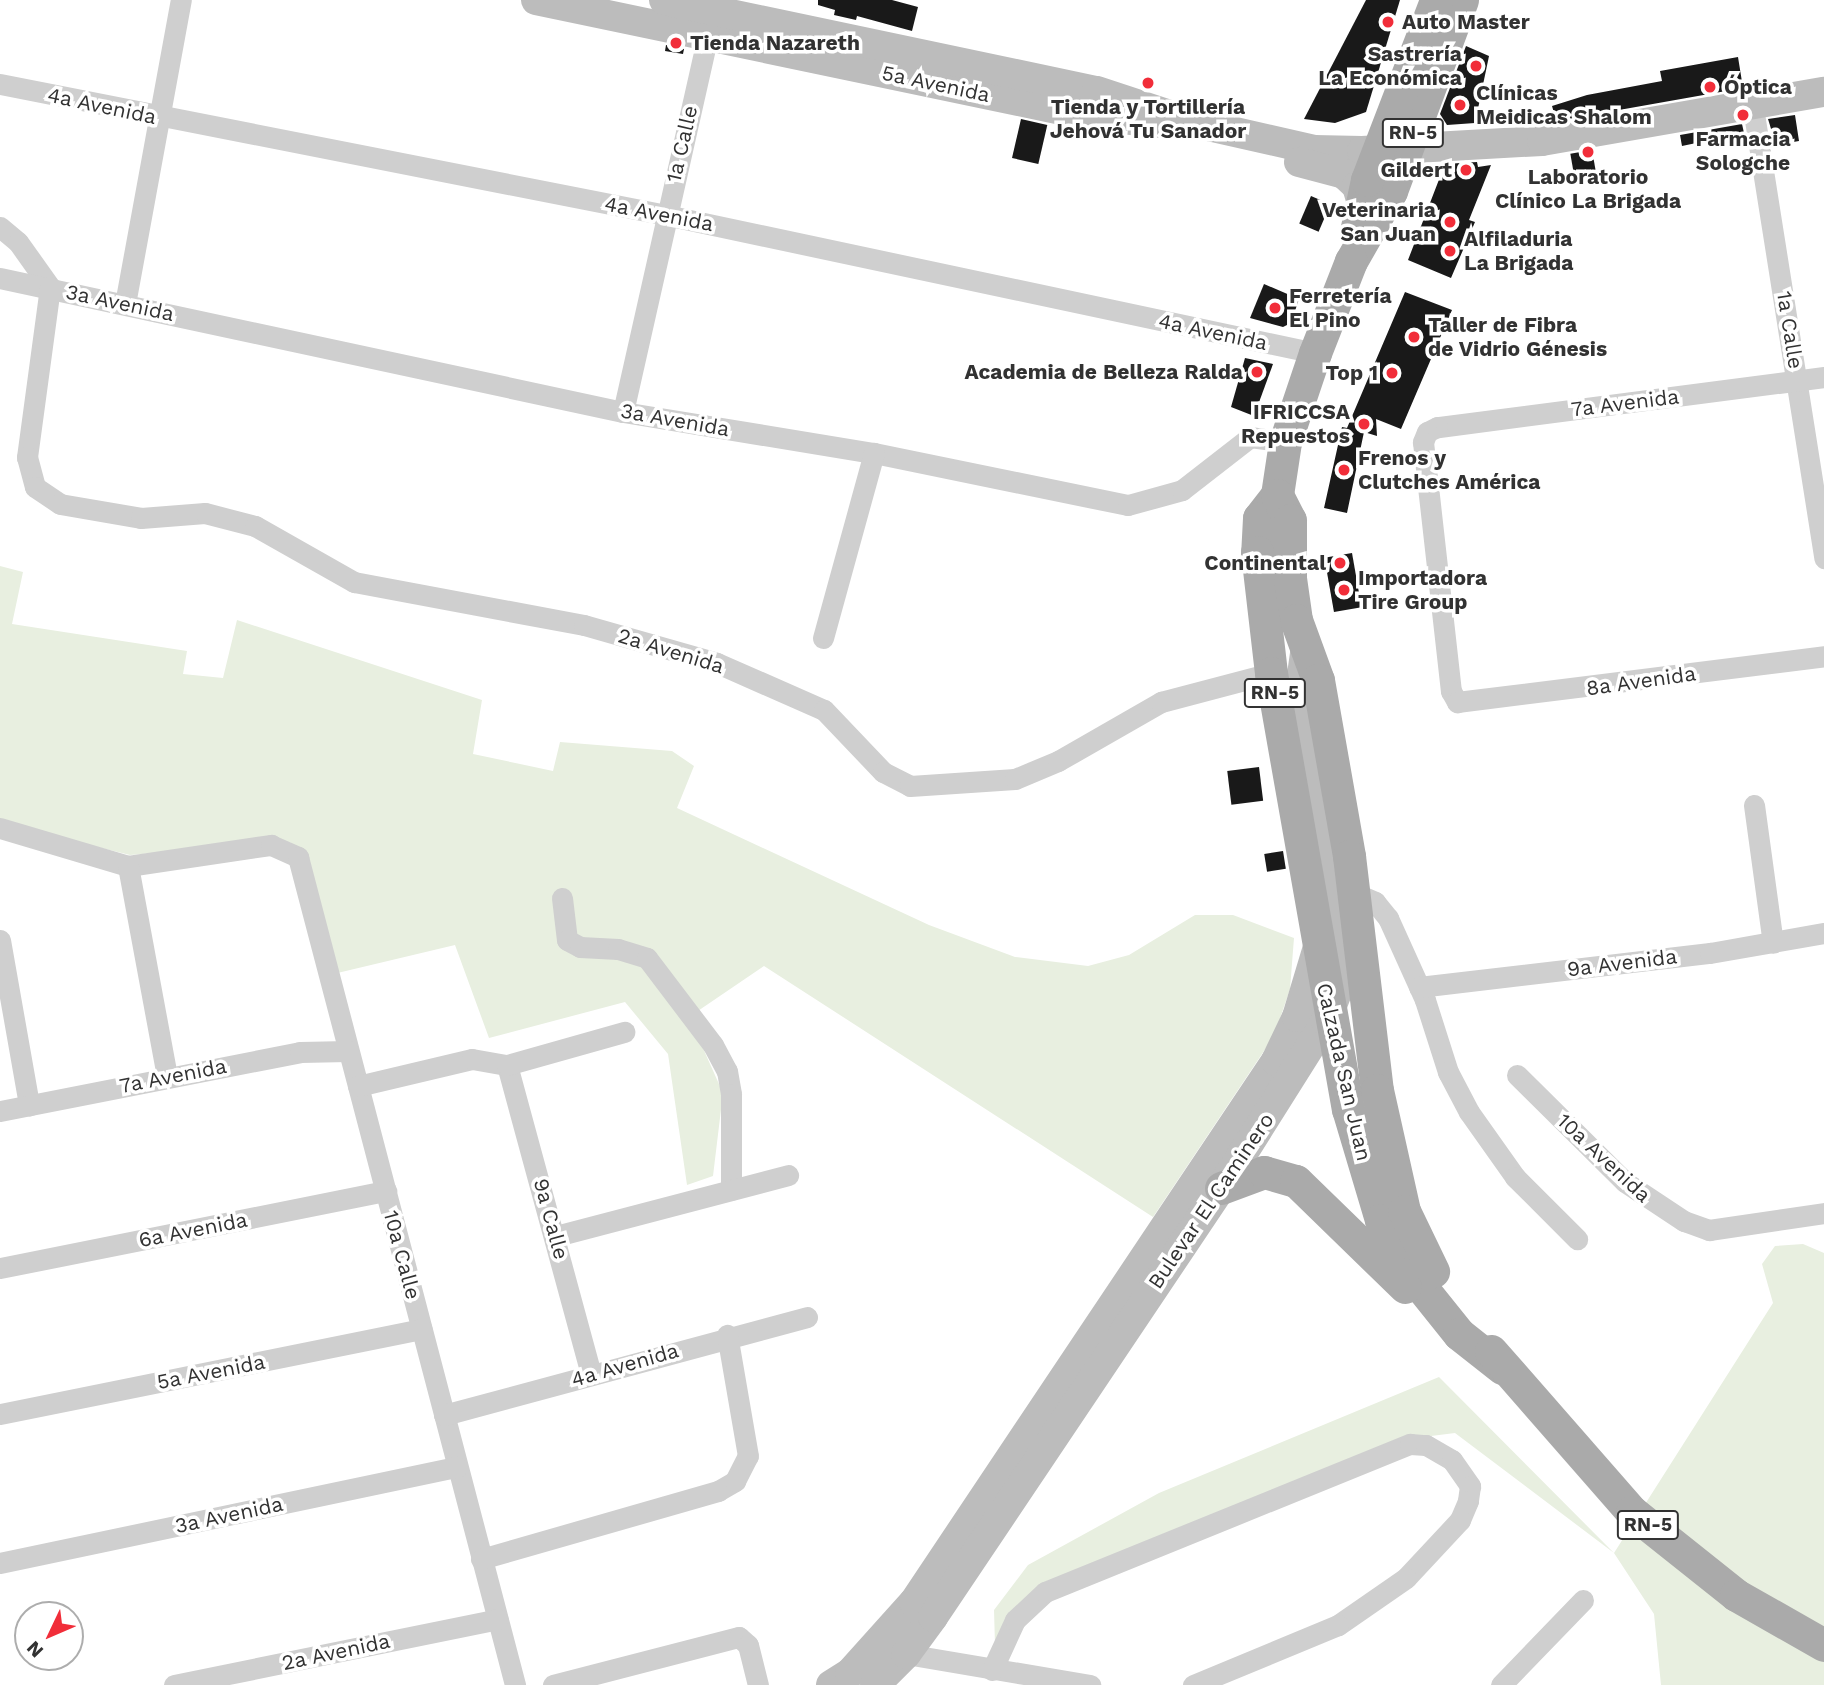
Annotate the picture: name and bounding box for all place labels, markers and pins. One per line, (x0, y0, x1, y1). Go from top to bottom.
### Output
place label: Auto Master (1402, 9, 1530, 35)
marker: Auto Master (1380, 14, 1396, 30)
place label: Tienda Nazareth (690, 30, 860, 56)
marker: Tienda Nazareth (668, 35, 684, 51)
place label: Sastrería La Económica (1318, 41, 1462, 91)
marker: Sastrería La Económica (1468, 58, 1484, 74)
place label: Óptica (1724, 74, 1792, 100)
marker: Tienda y Tortillería Jehová Tu Sanador (1140, 75, 1156, 91)
marker: Óptica (1702, 79, 1718, 95)
place label: Clínicas Meidicas Shalom (1476, 80, 1652, 130)
place label: Tienda y Tortillería Jehová Tu Sanador (1049, 94, 1247, 144)
marker: Clínicas Meidicas Shalom (1450, 95, 1470, 115)
marker: Farmacia Sologche (1735, 107, 1751, 123)
place label: Farmacia Sologche (1695, 126, 1791, 176)
marker: Laboratorio Clínico La Brigada (1578, 142, 1598, 162)
place label: Gildert (1381, 157, 1452, 183)
marker: Gildert (1458, 162, 1474, 178)
place label: Laboratorio Clínico La Brigada (1495, 164, 1681, 214)
place label: Veterinaria San Juan (1322, 197, 1436, 247)
marker: Veterinaria San Juan (1442, 214, 1458, 230)
place label: Alfiladuria La Brigada (1464, 226, 1573, 276)
marker: Alfiladuria La Brigada (1442, 243, 1458, 259)
place label: Ferretería El Pino (1289, 283, 1392, 333)
marker: Ferretería El Pino (1267, 300, 1283, 316)
place label: Taller de Fibra de Vidrio Génesis (1428, 312, 1608, 362)
marker: Taller de Fibra de Vidrio Génesis (1406, 329, 1422, 345)
place label: Academia de Belleza Ralda (964, 359, 1243, 385)
place label: Top 1 (1325, 360, 1378, 386)
marker: Academia de Belleza Ralda (1249, 364, 1265, 380)
marker: Top 1 (1384, 365, 1400, 381)
place label: IFRICCSA Repuestos (1241, 399, 1350, 449)
marker: IFRICCSA Repuestos (1356, 416, 1372, 432)
place label: Frenos y Clutches América (1358, 445, 1541, 495)
marker: Frenos y Clutches América (1336, 462, 1352, 478)
place label: Continental (1204, 550, 1326, 576)
marker: Continental (1332, 555, 1348, 571)
place label: Importadora Tire Group (1358, 565, 1487, 615)
marker: Importadora Tire Group (1336, 582, 1352, 598)

